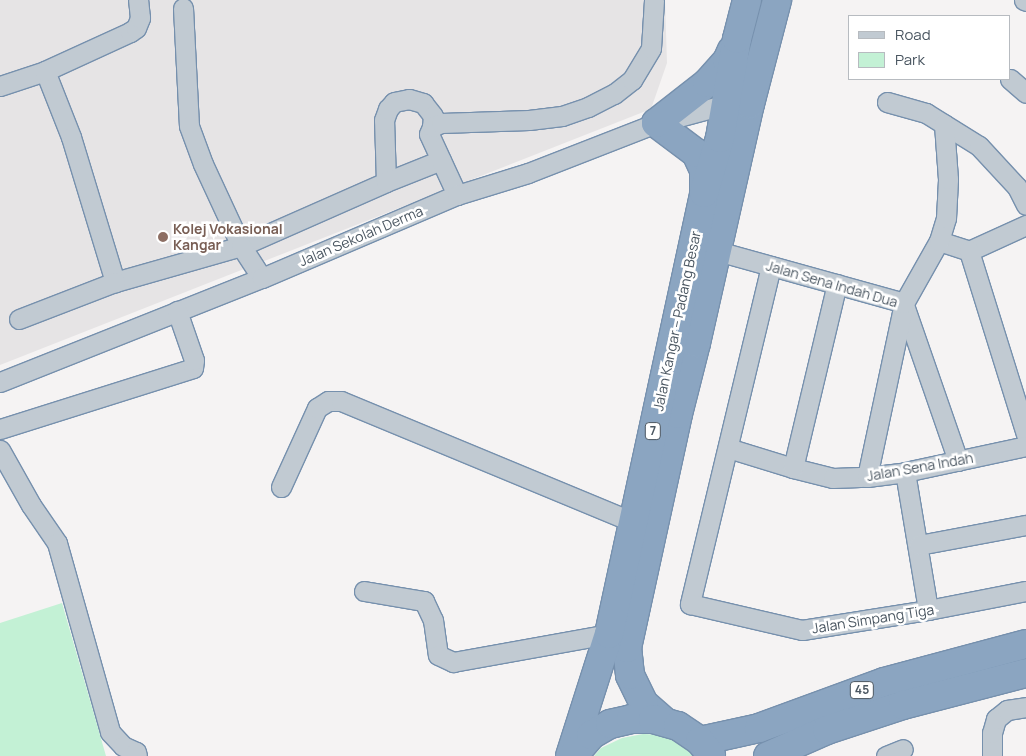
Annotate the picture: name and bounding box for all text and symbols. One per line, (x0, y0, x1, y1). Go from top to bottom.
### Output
legend (848, 15, 1011, 80)
text: Road (895, 24, 931, 45)
text: Park (895, 49, 925, 70)
street label: Jalan Sekolah Derma (297, 202, 425, 270)
place label: Kolej Vokasional Kangar (173, 221, 283, 253)
street label: Jalan Kangar – Padang Besar (650, 230, 704, 412)
marker: Kolej Vokasional Kangar (157, 231, 169, 243)
street label: Jalan Sena Indah Dua (764, 257, 900, 311)
road number: 7 (644, 422, 662, 441)
street label: Jalan Sena Indah (865, 449, 975, 485)
street label: Jalan Simpang Tiga (811, 601, 935, 637)
road number: 45 (850, 680, 874, 700)

